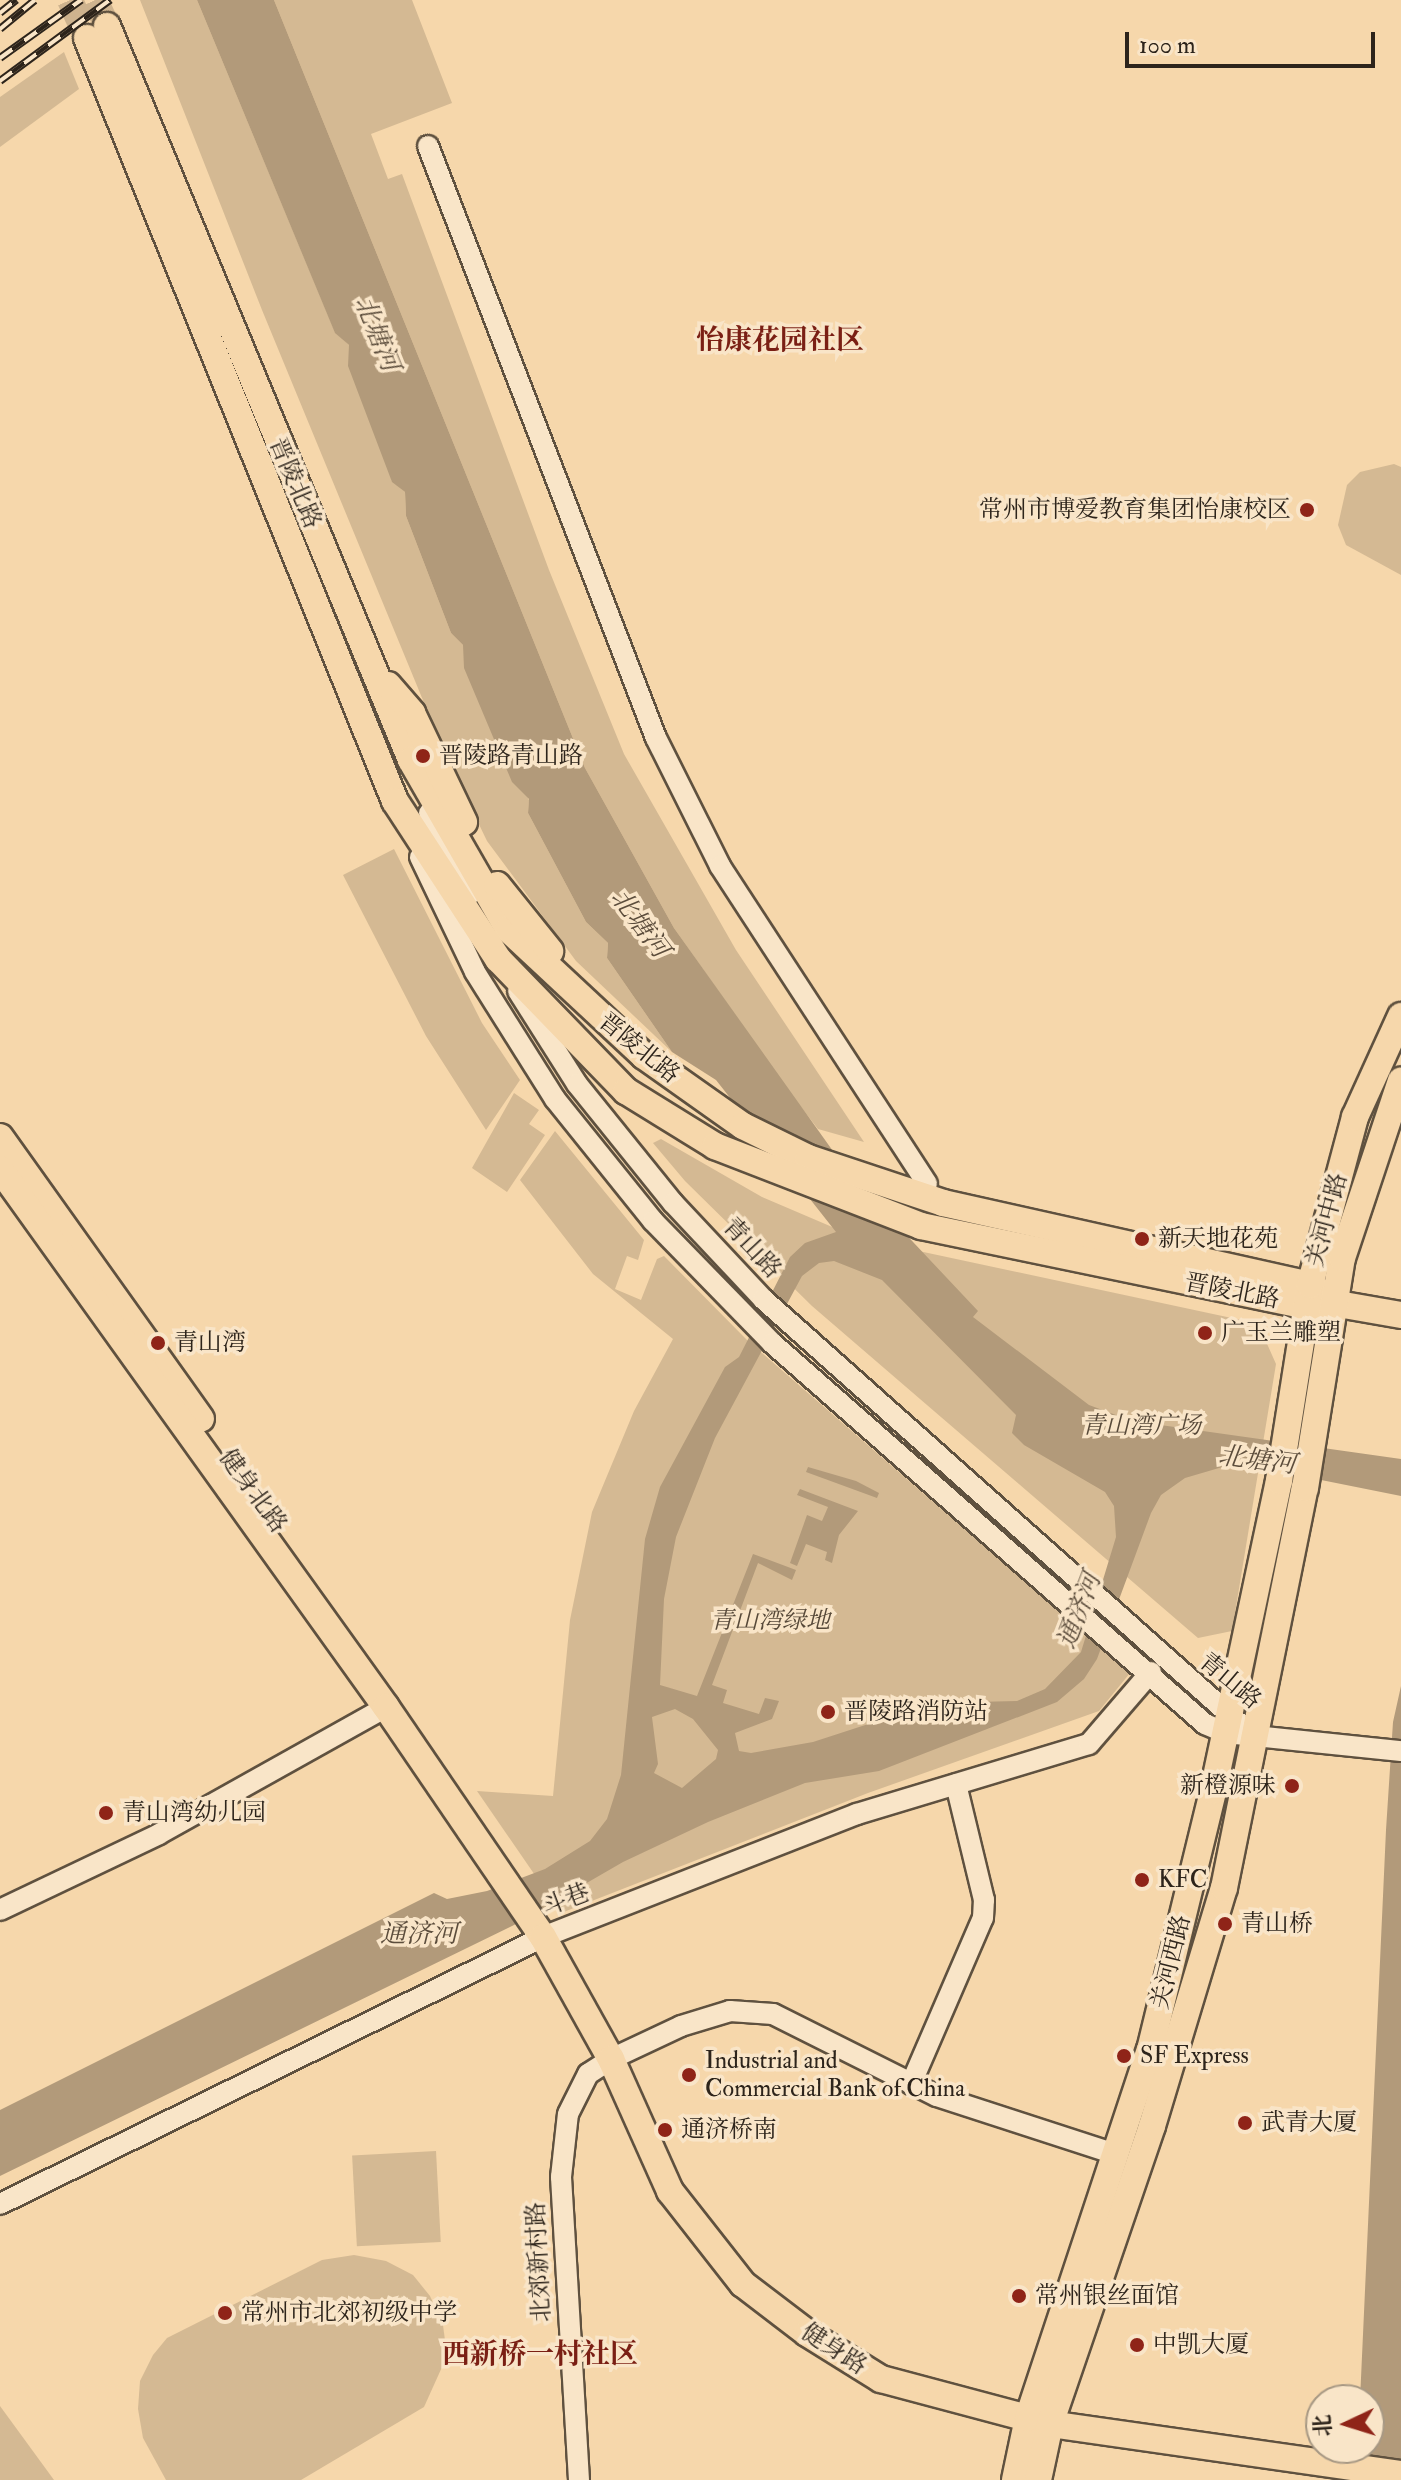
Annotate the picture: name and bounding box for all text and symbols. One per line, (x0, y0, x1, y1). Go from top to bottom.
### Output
scale bar (1129, 16, 1379, 66)
text: 100 m (1139, 30, 1196, 61)
water label: 北塘河 (347, 292, 405, 376)
district label: 怡康花园社区 (696, 324, 864, 358)
street label: 晋陵北路 (263, 433, 327, 533)
place label: 常州市博爱教育集团怡康校区 (979, 496, 1291, 524)
marker: 常州市博爱教育集团怡康校区 (1298, 501, 1316, 519)
place label: 晋陵路青山路 (439, 742, 583, 770)
marker: 晋陵路青山路 (414, 747, 432, 765)
water label: 北塘河 (603, 883, 675, 965)
street label: 晋陵北路 (593, 1007, 685, 1089)
street label: 关河中路 (1301, 1170, 1353, 1270)
street label: 青山路 (717, 1212, 787, 1284)
place label: 新天地花苑 (1158, 1225, 1278, 1253)
marker: 新天地花苑 (1133, 1230, 1151, 1248)
street label: 晋陵北路 (1182, 1268, 1282, 1314)
place label: 广玉兰雕塑 (1221, 1319, 1341, 1347)
marker: 广玉兰雕塑 (1196, 1324, 1214, 1342)
place label: 青山湾 (174, 1329, 246, 1357)
marker: 青山湾 (149, 1334, 167, 1352)
park label: 青山湾广场 (1081, 1412, 1201, 1440)
water label: 北塘河 (1216, 1441, 1298, 1481)
street label: 健身北路 (213, 1444, 293, 1538)
water label: 通济河 (1051, 1569, 1109, 1653)
park label: 青山湾绿地 (710, 1607, 830, 1635)
street label: 青山路 (1193, 1647, 1267, 1715)
place label: 晋陵路消防站 (844, 1698, 988, 1726)
marker: 晋陵路消防站 (819, 1703, 837, 1721)
place label: 新橙源味 (1180, 1772, 1276, 1800)
marker: 新橙源味 (1283, 1777, 1301, 1795)
place label: 青山湾幼儿园 (122, 1799, 266, 1827)
marker: 青山湾幼儿园 (97, 1804, 115, 1822)
place label: KFC (1158, 1866, 1207, 1894)
marker: KFC (1133, 1871, 1151, 1889)
street label: 斗巷 (538, 1878, 594, 1922)
place label: 青山桥 (1241, 1910, 1313, 1938)
street label: 关河西路 (1145, 1912, 1197, 2012)
marker: 青山桥 (1216, 1915, 1234, 1933)
water label: 通济河 (380, 1919, 458, 1951)
place label: SF Express (1140, 2042, 1249, 2070)
place label: Industrial and Commercial Bank of China (705, 2047, 965, 2103)
marker: SF Express (1115, 2047, 1133, 2065)
marker: Industrial and Commercial Bank of China (680, 2066, 698, 2084)
place label: 武青大厦 (1261, 2109, 1357, 2137)
marker: 武青大厦 (1236, 2114, 1254, 2132)
place label: 通济桥南 (681, 2116, 777, 2144)
marker: 通济桥南 (656, 2121, 674, 2139)
street label: 北郊新村路 (521, 2201, 557, 2323)
place label: 常州银丝面馆 (1035, 2282, 1179, 2310)
marker: 常州银丝面馆 (1010, 2287, 1028, 2305)
place label: 常州市北郊初级中学 (241, 2299, 457, 2327)
marker: 常州市北郊初级中学 (216, 2304, 234, 2322)
street label: 健身路 (796, 2317, 872, 2381)
place label: 中凯大厦 (1153, 2331, 1249, 2359)
marker: 中凯大厦 (1128, 2336, 1146, 2354)
district label: 西新桥一村社区 (442, 2338, 638, 2372)
north arrow (1305, 2384, 1385, 2464)
text: 北 (1308, 2414, 1338, 2438)

